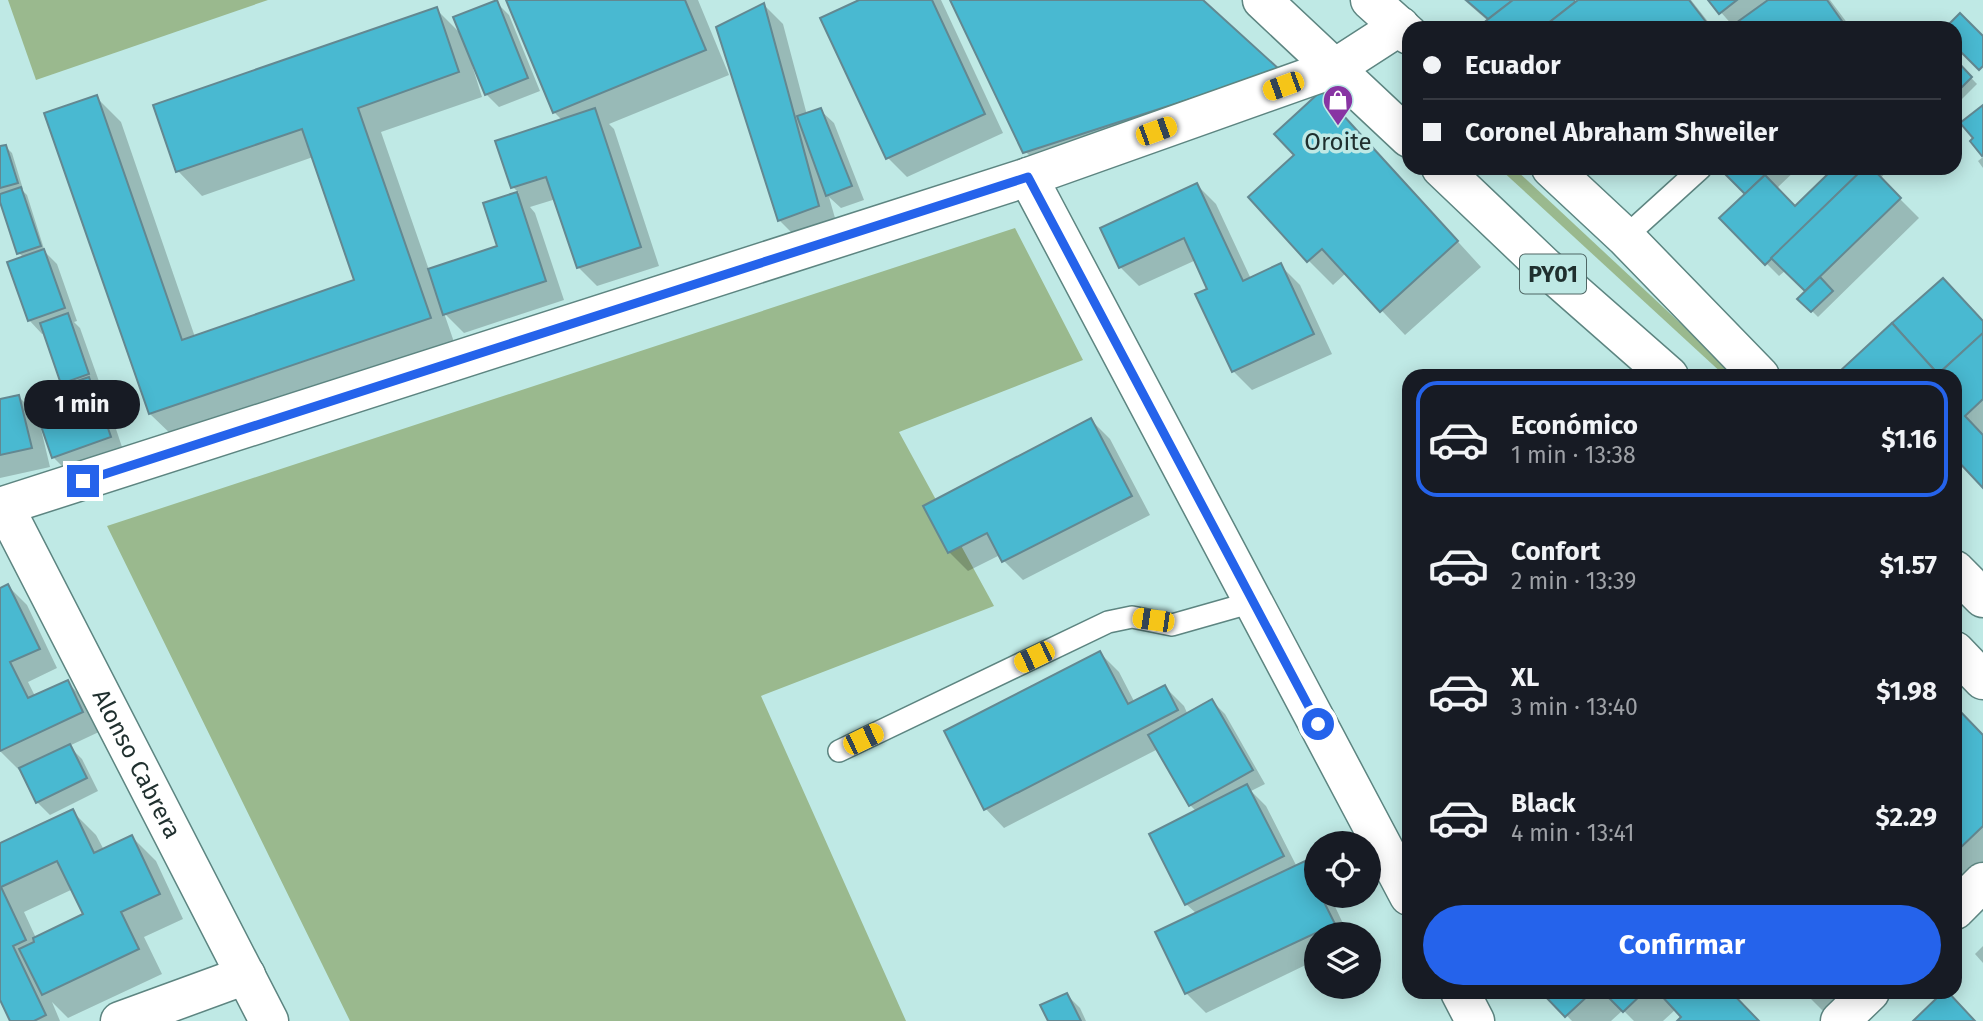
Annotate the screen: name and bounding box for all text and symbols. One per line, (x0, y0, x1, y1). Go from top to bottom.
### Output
text: Ecuador (1465, 50, 1561, 81)
car (1260, 69, 1307, 103)
shop icon: Oroite (1321, 83, 1355, 127)
car (1133, 114, 1180, 148)
text: Coronel Abraham Shweiler (1465, 117, 1778, 148)
place label: Oroite (1304, 128, 1372, 156)
road number: PY01 (1520, 255, 1586, 294)
callout: 1 min (25, 379, 141, 428)
text: 1 min (54, 390, 110, 418)
icon: car (1427, 408, 1490, 471)
text: Económico (1511, 410, 1638, 441)
text: $1.16 (1881, 424, 1937, 455)
text: 1 min · 13:38 (1511, 441, 1636, 469)
route end (67, 465, 99, 497)
icon: car (1427, 534, 1490, 597)
text: Confort (1511, 536, 1600, 567)
text: $1.57 (1880, 550, 1937, 581)
text: 2 min · 13:39 (1511, 567, 1636, 595)
car (1131, 607, 1176, 633)
car (1011, 638, 1058, 676)
icon: car (1427, 660, 1490, 723)
text: XL (1511, 662, 1539, 693)
text: $1.98 (1876, 676, 1937, 707)
street label: Alonso Cabrera (87, 685, 187, 843)
text: 3 min · 13:40 (1511, 693, 1638, 721)
route start (1302, 708, 1334, 740)
car (840, 720, 887, 758)
icon: car (1427, 786, 1490, 849)
text: Black (1511, 788, 1576, 819)
text: $2.29 (1876, 802, 1937, 833)
text: 4 min · 13:41 (1511, 819, 1634, 847)
map controls (1304, 831, 1381, 999)
button: locate (1304, 831, 1381, 908)
button: Confirmar (1423, 905, 1941, 985)
button: layers (1304, 922, 1381, 999)

